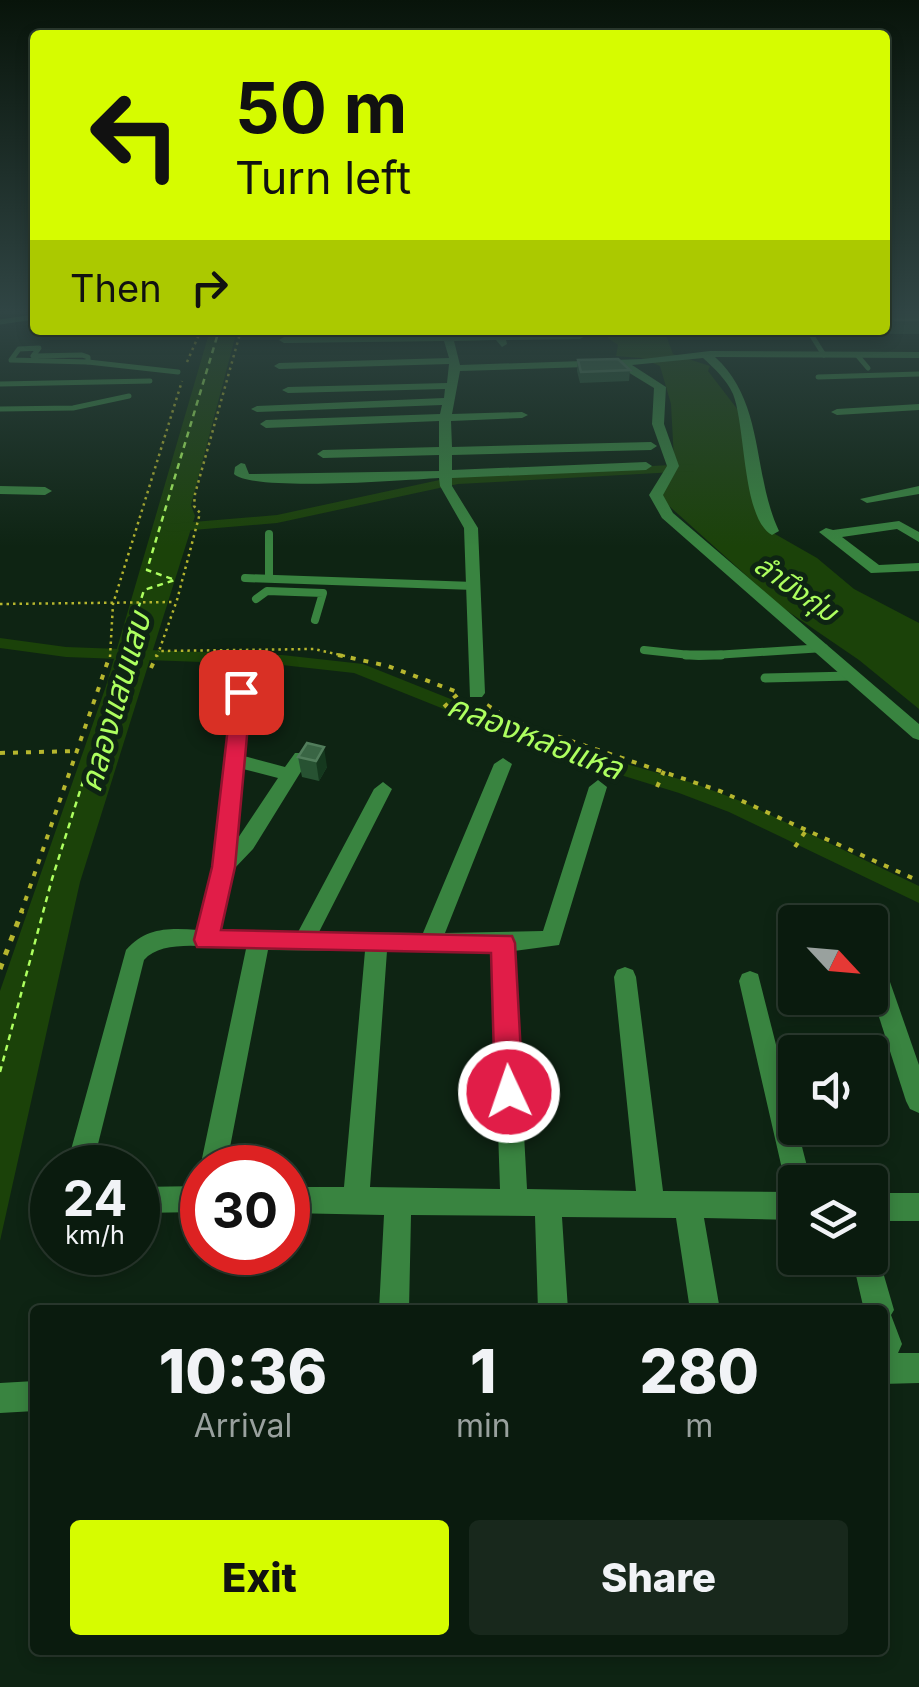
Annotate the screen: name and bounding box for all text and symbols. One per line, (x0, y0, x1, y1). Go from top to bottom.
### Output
text: 50 m (235, 65, 407, 150)
icon: left (70, 70, 200, 200)
text: Turn left (235, 150, 411, 205)
icon: right (182, 260, 237, 315)
text: Then (70, 265, 162, 311)
water label: ลำบึงกุ่ม (747, 547, 845, 631)
water label: คลองแสนแสบ (70, 605, 159, 796)
pin (199, 650, 284, 735)
icon: arrive (214, 665, 269, 720)
water label: คลองหลอแหล (442, 685, 630, 788)
north arrow (778, 905, 888, 1015)
map controls (778, 905, 888, 1275)
button: sound (778, 1035, 888, 1145)
position arrow (457, 1040, 561, 1144)
speed limit sign: 30 (180, 1145, 310, 1275)
button: layers (778, 1165, 888, 1275)
text: 24 (63, 1168, 127, 1228)
text: km/h (65, 1220, 125, 1250)
text: 10:36 (159, 1335, 327, 1407)
text: 1 (470, 1335, 497, 1407)
text: 280 (639, 1335, 759, 1407)
text: Arrival (194, 1406, 292, 1445)
text: min (456, 1406, 511, 1445)
text: m (685, 1406, 713, 1445)
button: Exit (70, 1520, 449, 1635)
button: Share (469, 1520, 848, 1635)

